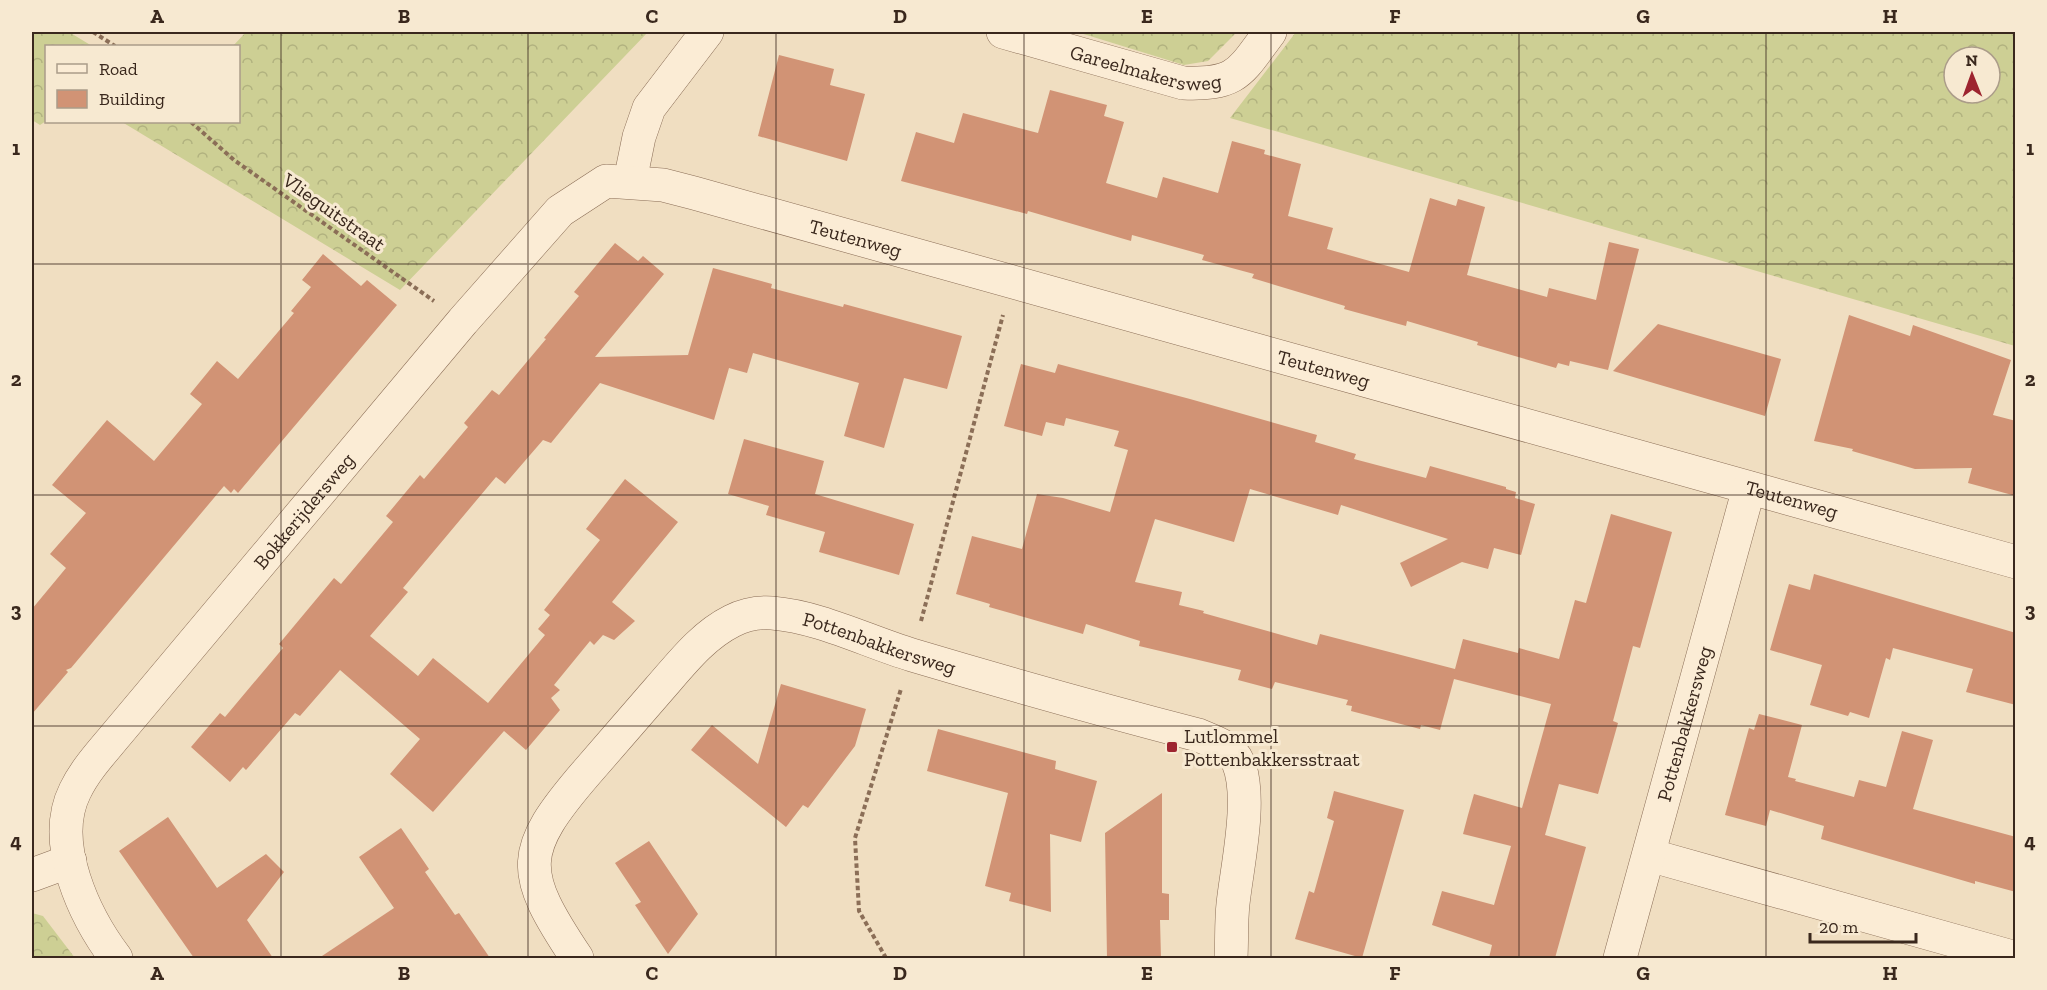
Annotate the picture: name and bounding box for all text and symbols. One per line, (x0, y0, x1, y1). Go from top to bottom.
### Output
text: A (150, 4, 164, 28)
text: B (398, 4, 410, 28)
text: C (646, 4, 659, 28)
text: D (893, 4, 907, 28)
text: E (1141, 4, 1153, 28)
text: F (1389, 4, 1401, 28)
text: G (1636, 4, 1650, 28)
text: H (1882, 4, 1898, 28)
street label: Gareelmakersweg (1068, 40, 1224, 95)
legend (45, 45, 240, 123)
north arrow (1942, 45, 2002, 105)
text: N (1965, 51, 1978, 70)
text: Road (99, 58, 138, 80)
text: Building (99, 88, 165, 110)
text: 1 (12, 136, 20, 160)
text: 1 (2026, 136, 2034, 160)
street label: Vlieguitstraat (277, 167, 390, 257)
street label: Teutenweg (806, 214, 904, 262)
street label: Teutenweg (1274, 344, 1373, 393)
text: 2 (11, 367, 22, 391)
text: 2 (2025, 367, 2036, 391)
street label: Bokkerijdersweg (248, 448, 359, 574)
street label: Teutenweg (1743, 475, 1841, 524)
text: 3 (11, 598, 22, 622)
text: 3 (2025, 598, 2036, 622)
street label: Pottenbakkersweg (800, 607, 959, 679)
street label: Pottenbakkersweg (1652, 643, 1717, 804)
place label: Lutlommel Pottenbakkersstraat (1184, 724, 1360, 771)
marker: Lutlommel Pottenbakkersstraat (1165, 740, 1179, 754)
text: 4 (10, 829, 22, 853)
text: 4 (2024, 829, 2036, 853)
scale bar (1810, 906, 1916, 944)
text: 20 m (1819, 916, 1859, 938)
text: A (150, 961, 164, 985)
text: B (398, 961, 410, 985)
text: C (646, 961, 659, 985)
text: D (893, 961, 907, 985)
text: E (1141, 961, 1153, 985)
text: F (1389, 961, 1401, 985)
text: G (1636, 961, 1650, 985)
text: H (1882, 961, 1898, 985)

